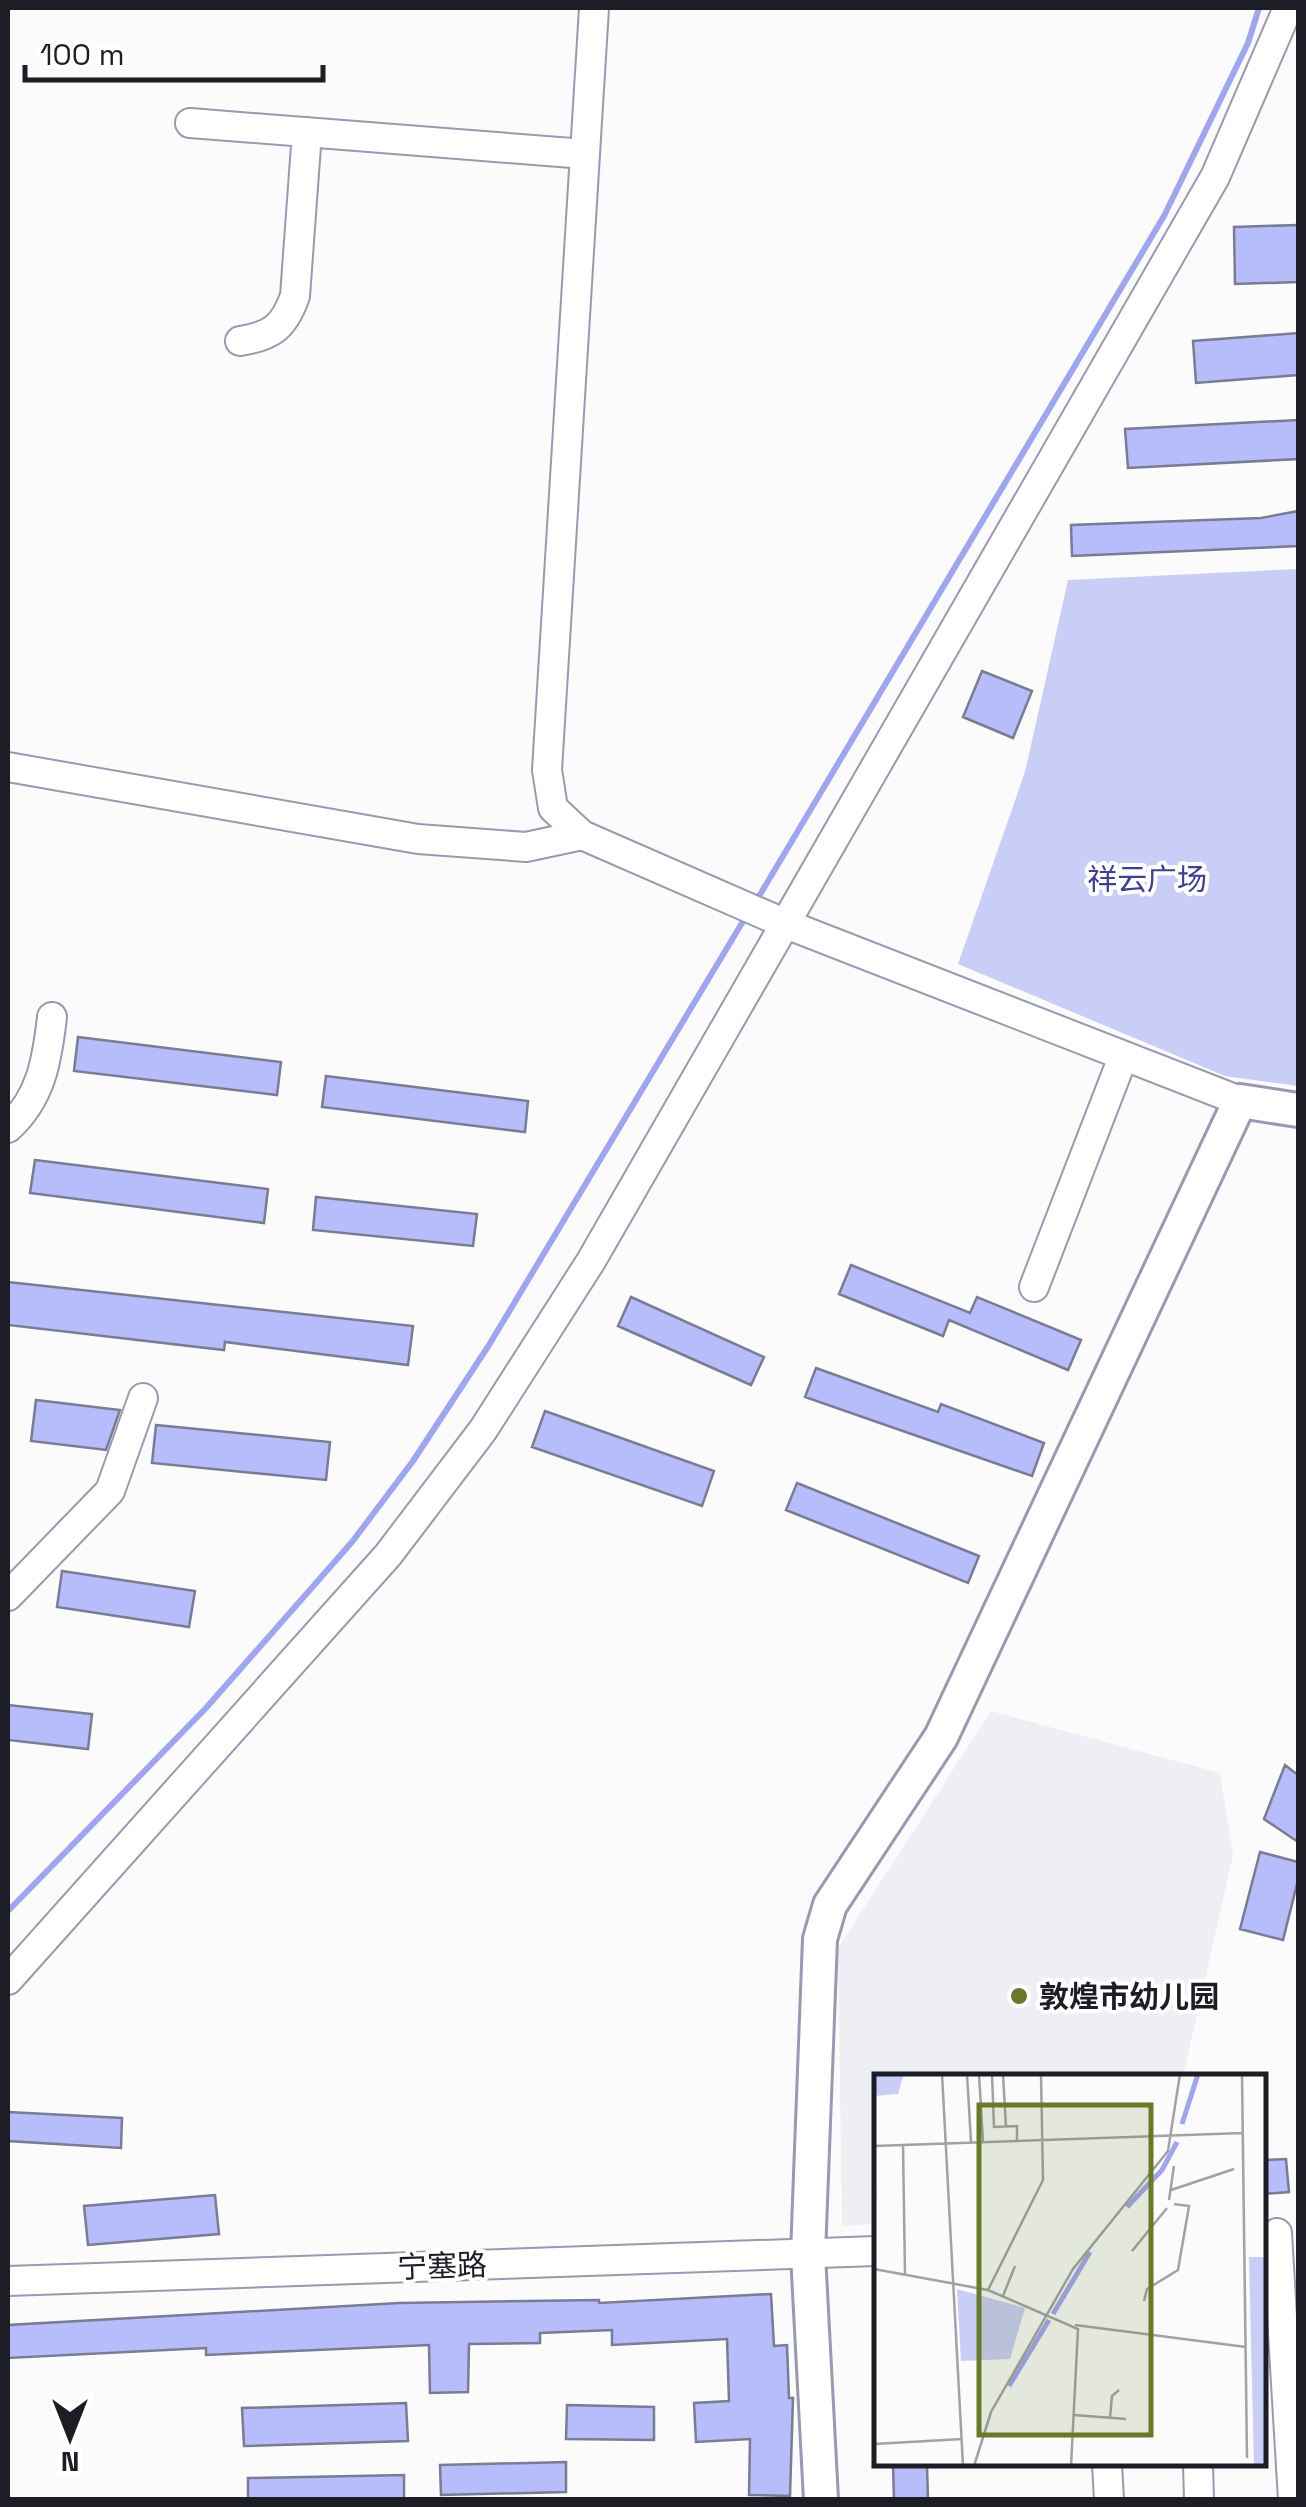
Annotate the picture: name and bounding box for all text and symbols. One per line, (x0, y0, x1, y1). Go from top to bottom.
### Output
scale bar (25, 20, 322, 82)
text: 100 m (40, 35, 125, 74)
park label: 祥云广场 (1087, 860, 1207, 899)
place label: 敦煌市幼儿园 (1039, 1977, 1219, 2016)
marker: 敦煌市幼儿园 (1008, 1985, 1030, 2007)
inset map (874, 2074, 1266, 2467)
street label: 宁塞路 (396, 2245, 488, 2287)
north arrow (20, 2387, 120, 2487)
text: N (61, 2444, 79, 2480)

